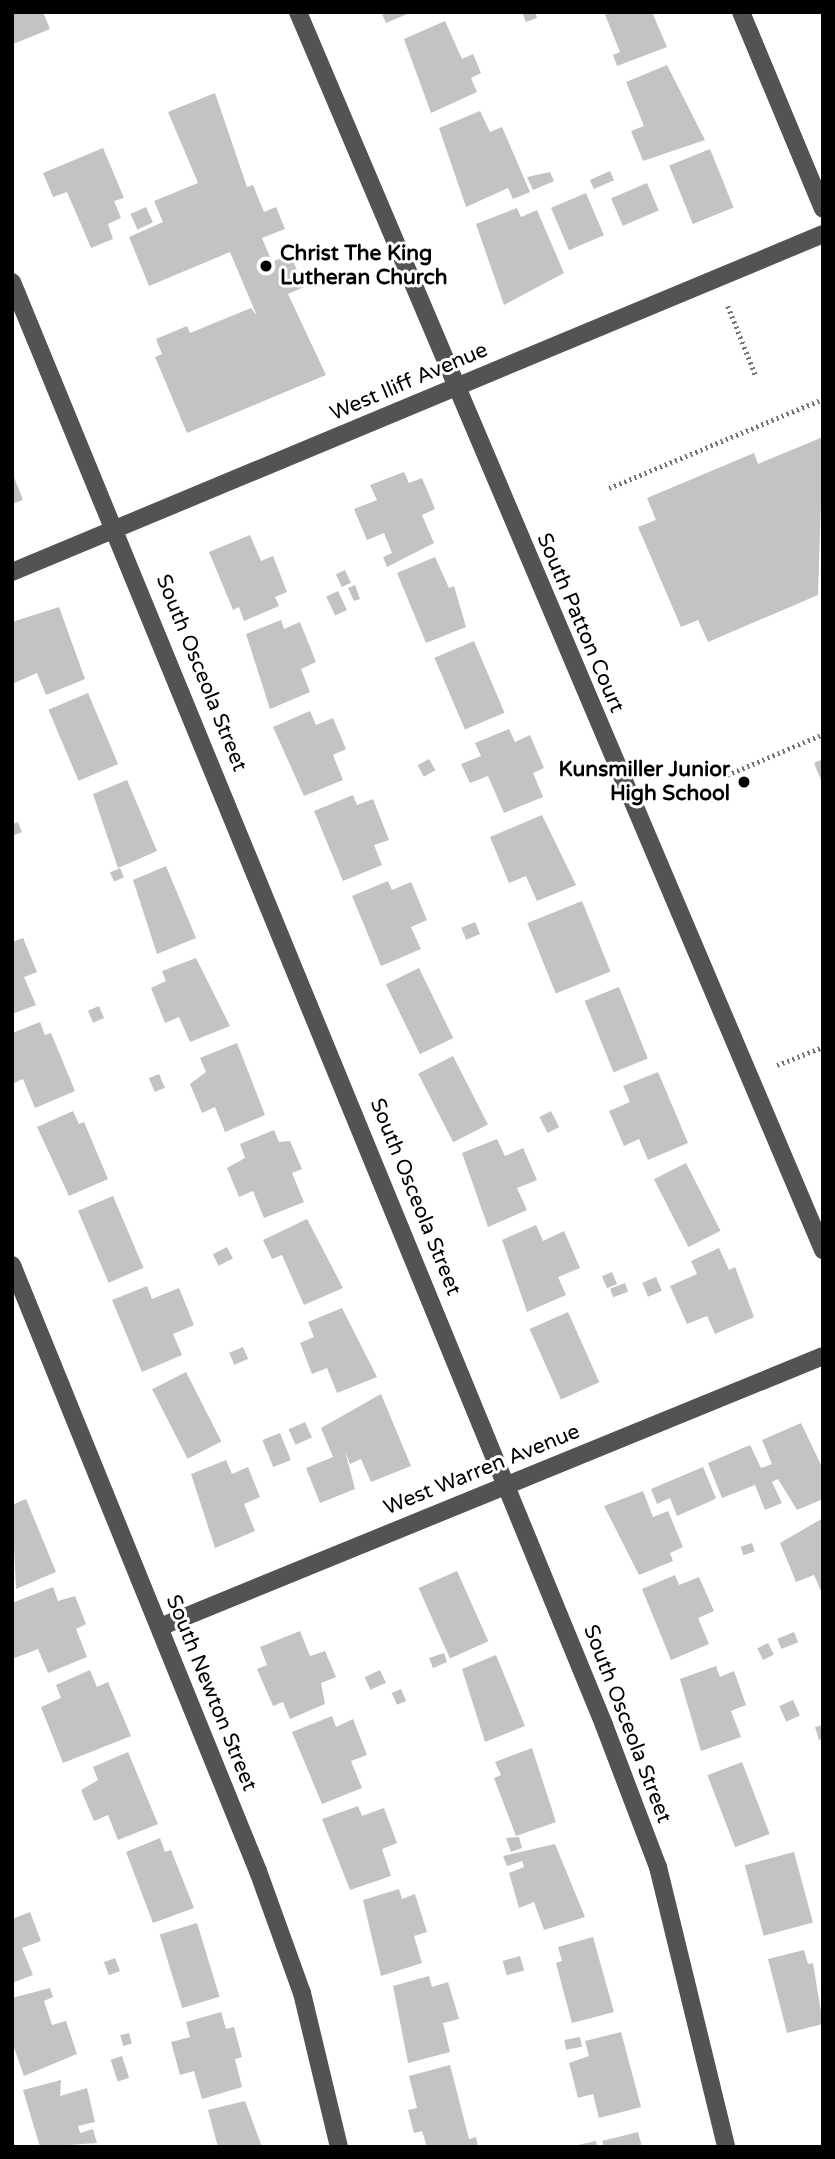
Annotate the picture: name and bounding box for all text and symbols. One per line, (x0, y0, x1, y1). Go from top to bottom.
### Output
place label: Christ The King Lutheran Church (280, 241, 447, 291)
marker: Christ The King Lutheran Church (258, 258, 274, 274)
street label: West Iliff Avenue (326, 337, 492, 427)
street label: South Patton Court (531, 529, 629, 717)
street label: South Osceola Street (150, 571, 252, 775)
place label: Kunsmiller Junior High School (559, 757, 730, 807)
marker: Kunsmiller Junior High School (736, 774, 752, 790)
street label: South Osceola Street (364, 1095, 466, 1299)
street label: West Warren Avenue (380, 1419, 584, 1521)
street label: South Newton Street (160, 1591, 262, 1795)
street label: South Osceola Street (578, 1621, 676, 1827)

